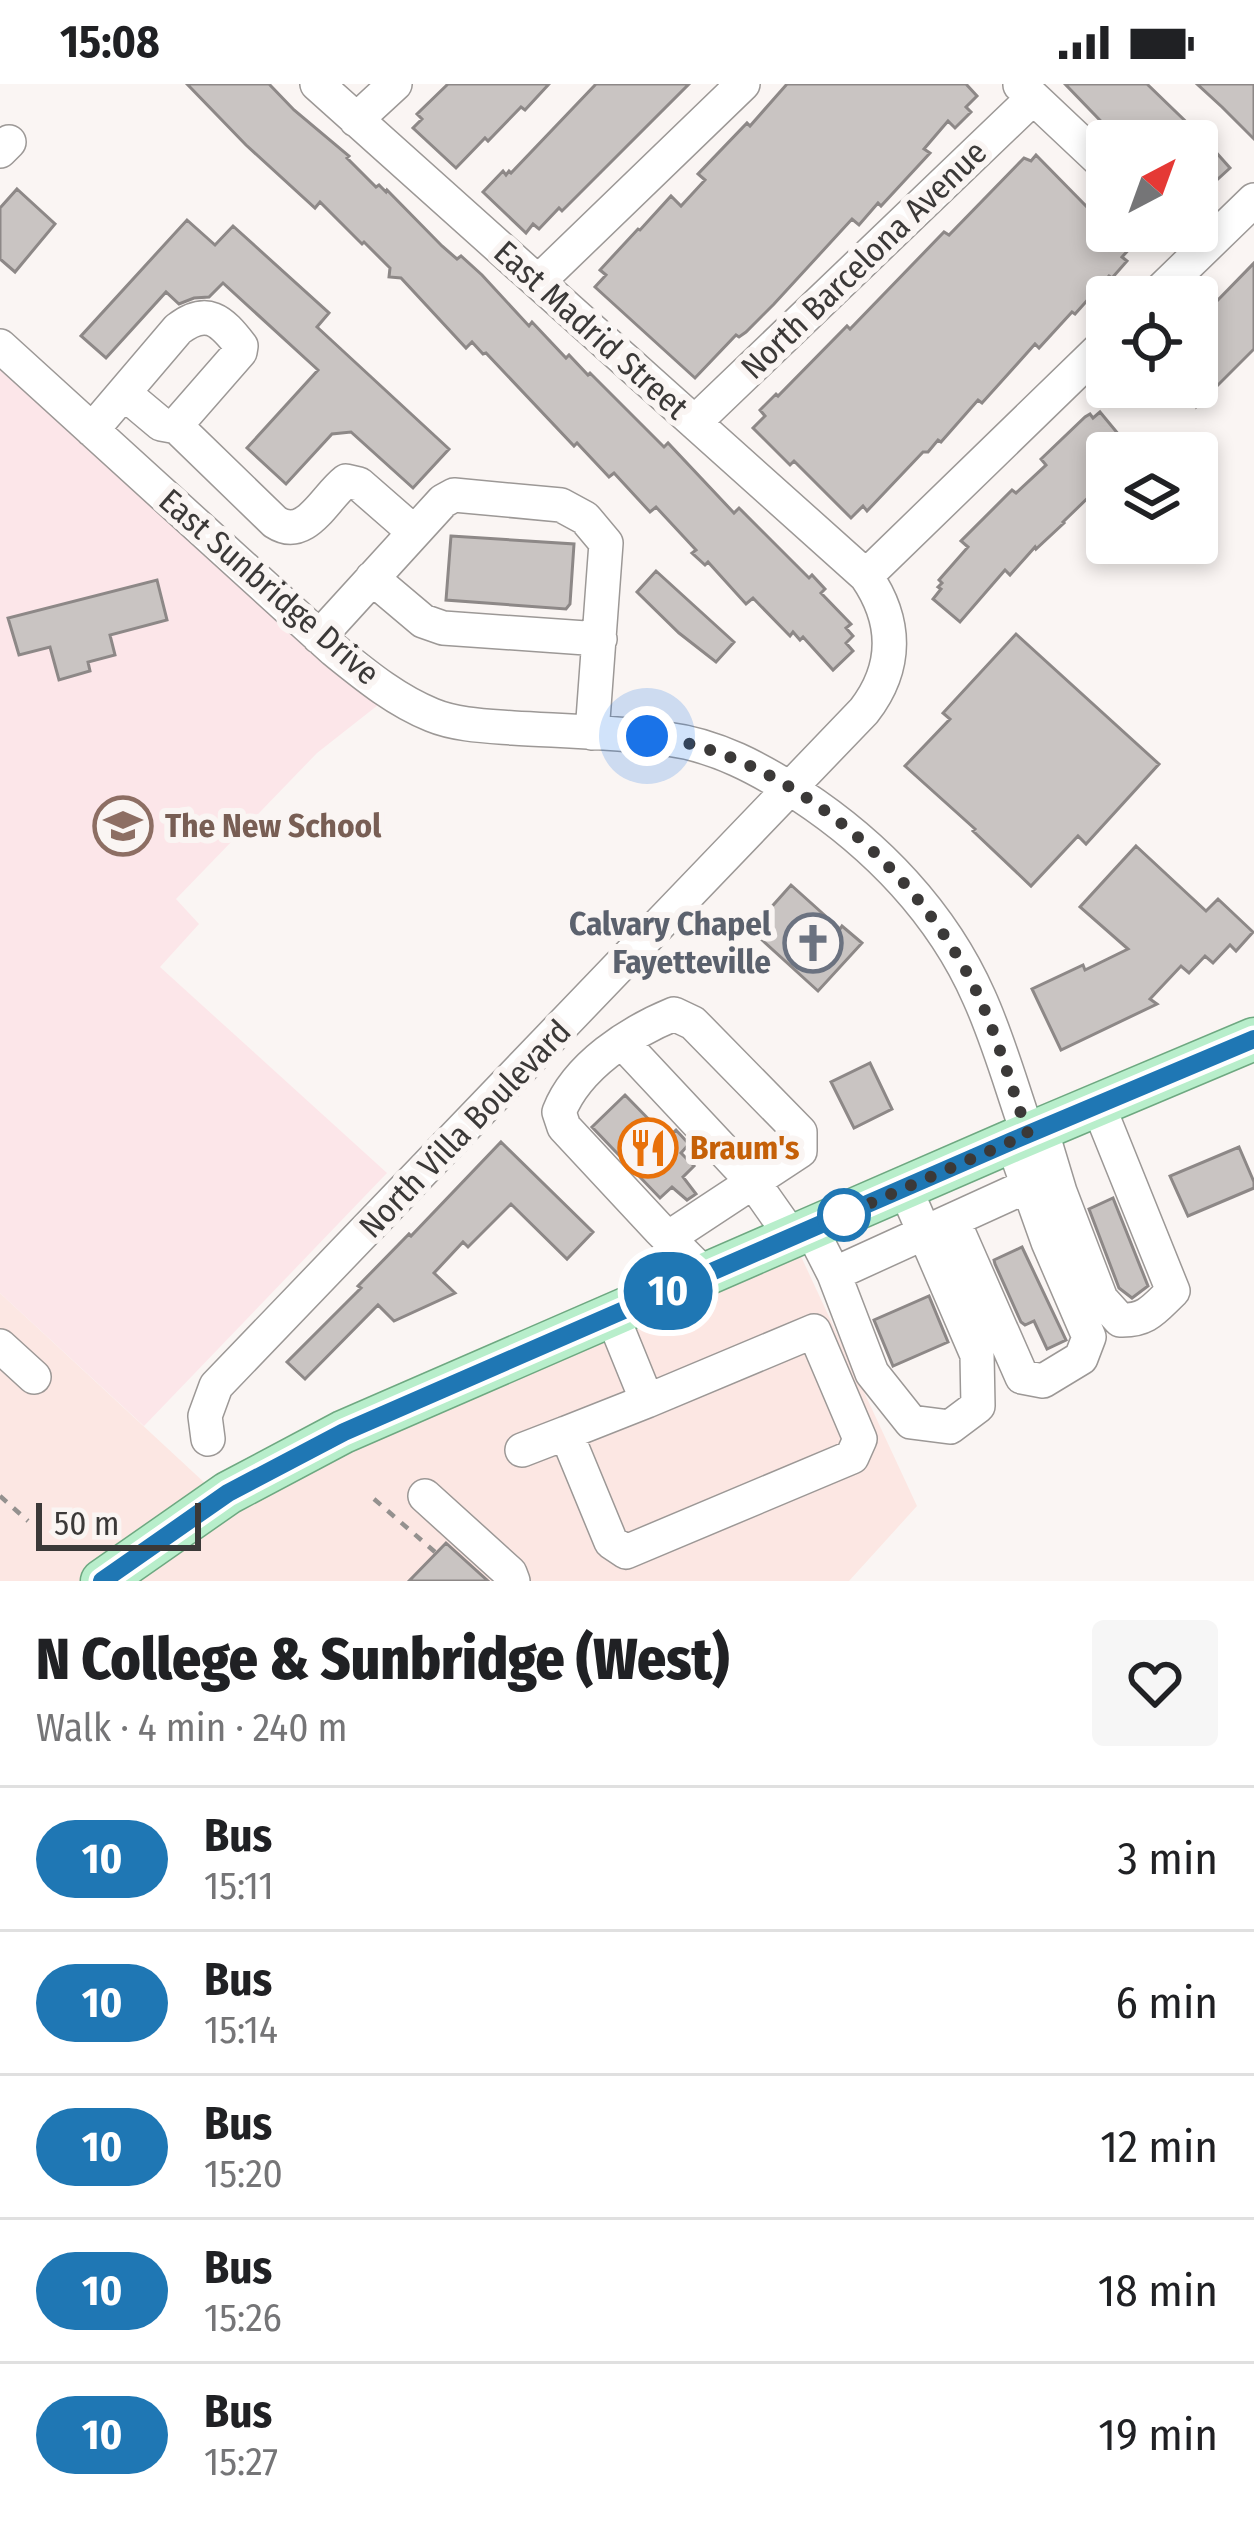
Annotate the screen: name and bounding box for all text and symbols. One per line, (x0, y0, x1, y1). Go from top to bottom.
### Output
text: 15:08 (60, 15, 160, 69)
north arrow (1086, 120, 1218, 252)
map controls (1086, 120, 1218, 564)
street label: North Barcelona Avenue (733, 132, 995, 388)
street label: East Madrid Street (486, 232, 696, 428)
button: locate (1086, 276, 1218, 408)
button: layers (1086, 432, 1218, 564)
street label: East Sunbridge Drive (151, 480, 387, 694)
your location (617, 706, 677, 766)
school or university icon: The New School (92, 795, 154, 857)
place label: The New School (165, 806, 382, 846)
place label: Calvary Chapel Fayetteville (569, 904, 772, 982)
church icon: Calvary Chapel Fayetteville (782, 912, 844, 974)
street label: North Villa Boulevard (351, 1012, 579, 1246)
restaurant icon: Braum's (617, 1117, 679, 1179)
place label: Braum's (690, 1128, 799, 1168)
unlabelled marker (819, 1190, 869, 1240)
line badge: 10 (614, 1252, 722, 1330)
text: 10 (648, 1266, 688, 1316)
scale bar (36, 1497, 201, 1550)
text: 50 m (54, 1504, 119, 1544)
button: heart (1092, 1620, 1218, 1746)
text: N College & Sunbridge (West) (36, 1626, 729, 1694)
text: Walk · 4 min · 240 m (36, 1705, 348, 1751)
text: Bus (204, 1809, 272, 1863)
text: 3 min (1117, 1832, 1218, 1886)
text: 10 (82, 1834, 122, 1884)
text: 15:11 (204, 1863, 274, 1909)
text: Bus (204, 1953, 272, 2007)
text: 6 min (1115, 1976, 1218, 2030)
text: 10 (82, 1978, 122, 2028)
text: 15:14 (204, 2007, 278, 2053)
text: Bus (204, 2097, 272, 2151)
text: 12 min (1100, 2120, 1218, 2174)
text: 10 (82, 2122, 122, 2172)
text: 15:20 (204, 2151, 283, 2197)
text: Bus (204, 2241, 272, 2295)
text: 18 min (1098, 2264, 1218, 2318)
text: 10 (82, 2266, 122, 2316)
text: 15:26 (204, 2295, 282, 2341)
text: Bus (204, 2385, 272, 2439)
text: 19 min (1098, 2408, 1218, 2462)
text: 10 (82, 2410, 122, 2460)
text: 15:27 (204, 2439, 278, 2485)

